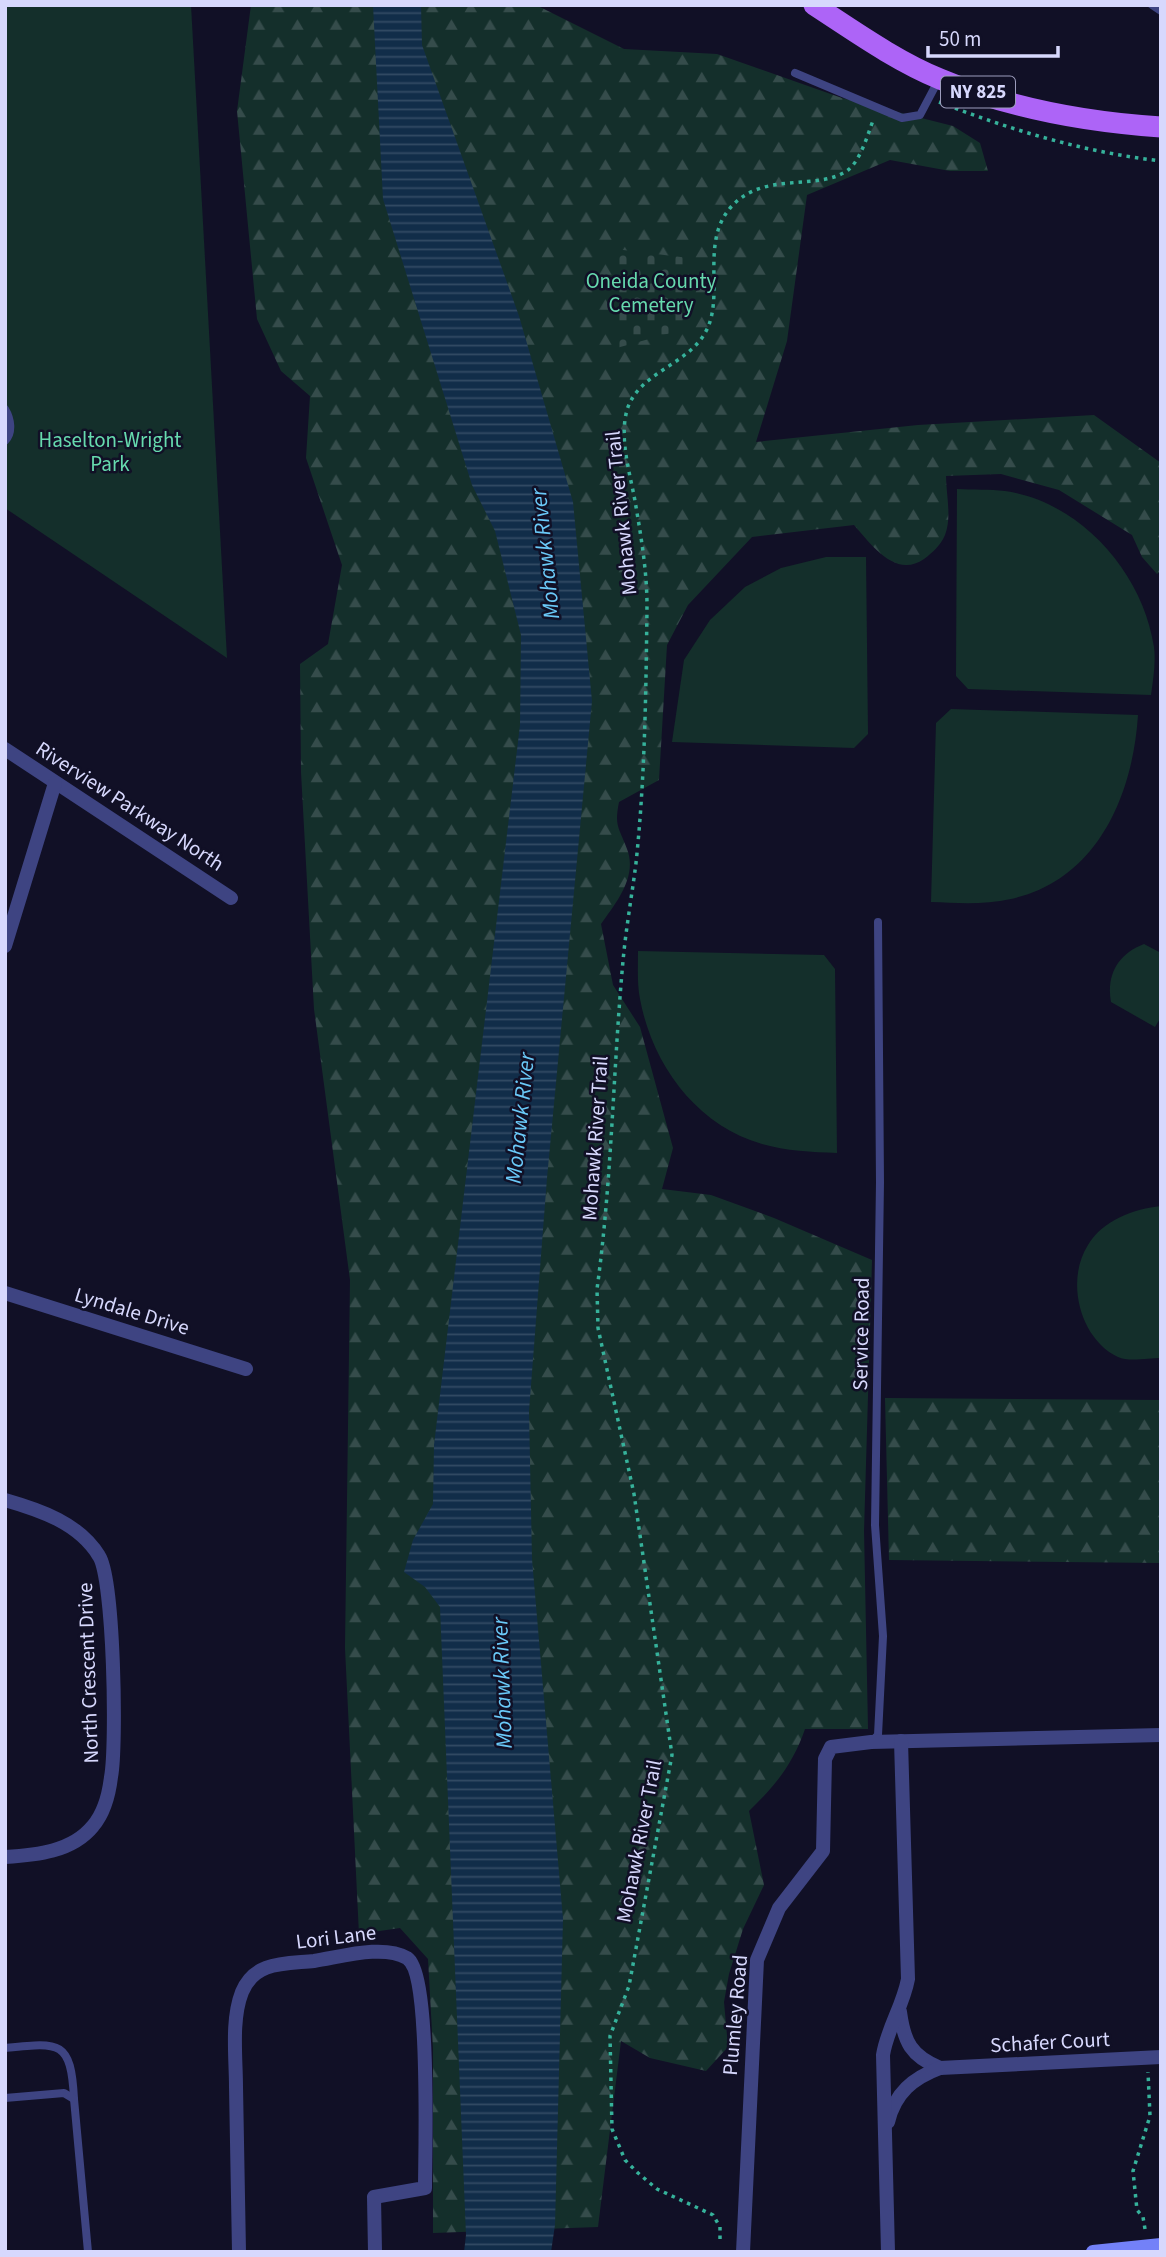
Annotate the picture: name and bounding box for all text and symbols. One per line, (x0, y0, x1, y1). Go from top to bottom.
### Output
scale bar (928, 14, 1058, 58)
text: 50 m (939, 24, 981, 54)
road number: NY 825 (941, 76, 1015, 108)
park label: Oneida County Cemetery (586, 266, 717, 320)
park label: Haselton-Wright Park (39, 425, 181, 479)
street label: Mohawk River Trail (597, 429, 645, 597)
water label: Mohawk River (522, 486, 568, 621)
street label: Riverview Parkway North (30, 734, 230, 878)
water label: Mohawk River (497, 1050, 543, 1185)
street label: Mohawk River Trail (574, 1055, 616, 1221)
street label: Service Road (845, 1277, 877, 1391)
street label: Lyndale Drive (71, 1279, 193, 1343)
street label: North Crescent Drive (70, 1582, 106, 1764)
water label: Mohawk River (483, 1616, 521, 1749)
street label: Mohawk River Trail (609, 1757, 669, 1925)
street label: Lori Lane (294, 1917, 378, 1957)
street label: Plumley Road (715, 1953, 755, 2077)
street label: Schafer Court (989, 2024, 1111, 2060)

